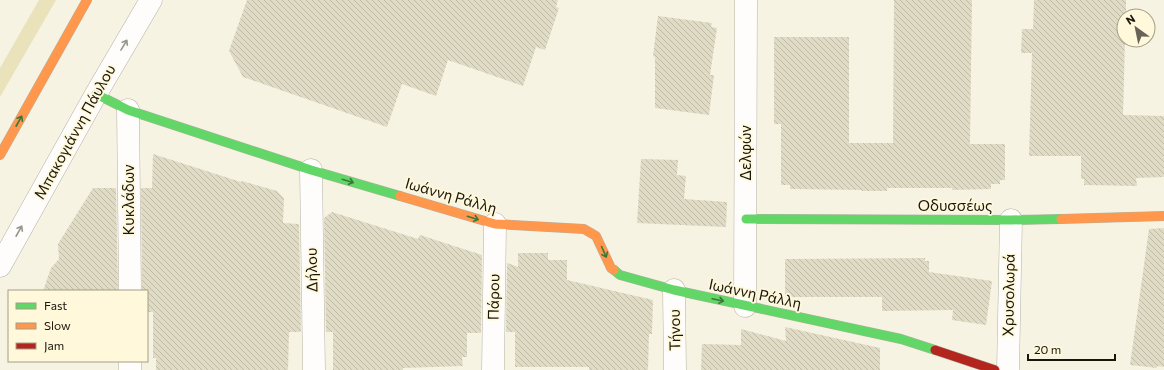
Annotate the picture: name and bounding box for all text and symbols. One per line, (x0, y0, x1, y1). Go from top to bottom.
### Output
north arrow (1116, 8, 1156, 48)
text: N (1123, 11, 1137, 27)
one-way arrow (121, 39, 129, 51)
street label: Μπακογιάννη Πάυλου (30, 61, 119, 202)
one-way arrow (16, 115, 24, 127)
street label: Δελφών (736, 125, 754, 181)
street label: Κυκλάδων (119, 164, 137, 236)
street label: Ιωάννη Ράλλη (404, 173, 499, 217)
one-way arrow (341, 178, 354, 185)
street label: Οδυσσέως (918, 196, 992, 214)
one-way arrow (466, 215, 479, 222)
one-way arrow (16, 226, 23, 238)
one-way arrow (600, 245, 608, 257)
street label: Δήλου (302, 248, 320, 292)
street label: Χρυσολωρά (998, 254, 1018, 336)
street label: Πάρου (484, 274, 502, 320)
street label: Ιωάννη Ράλλη (707, 274, 803, 312)
legend (8, 290, 148, 362)
one-way arrow (711, 296, 724, 304)
text: Fast (44, 298, 67, 312)
street label: Τήνου (665, 309, 683, 351)
text: Slow (44, 318, 71, 332)
scale bar (1028, 336, 1115, 362)
text: Jam (44, 338, 64, 353)
text: 20 m (1034, 342, 1061, 356)

